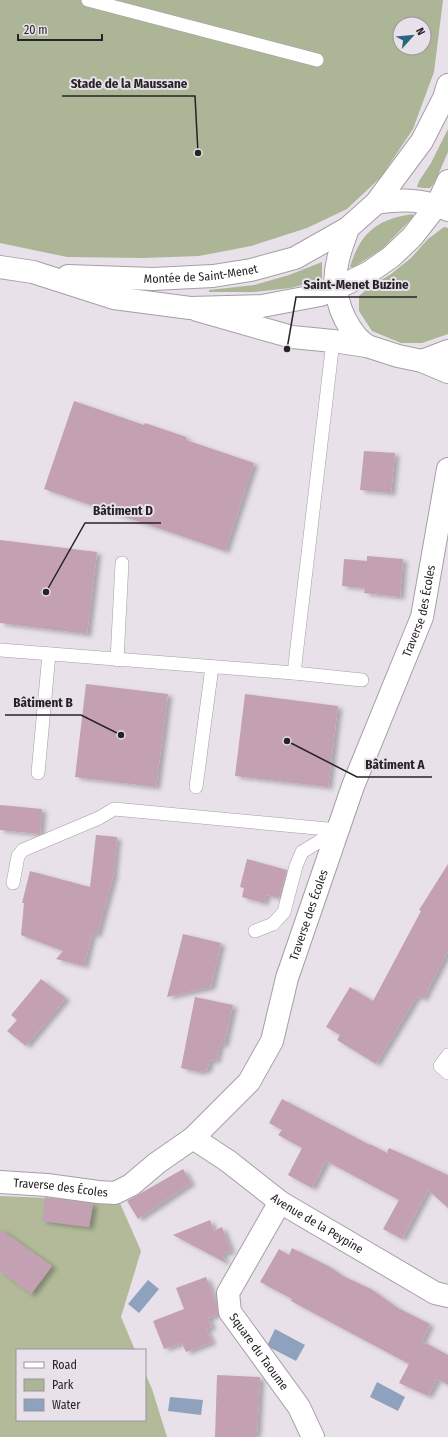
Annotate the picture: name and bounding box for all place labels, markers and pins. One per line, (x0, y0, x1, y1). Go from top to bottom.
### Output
callout: Stade de la Maussane (62, 71, 195, 96)
callout: Saint-Menet Buzine (296, 272, 417, 297)
callout: Bâtiment D (85, 498, 161, 523)
callout: Bâtiment B (5, 690, 81, 715)
callout: Bâtiment A (357, 752, 432, 777)

